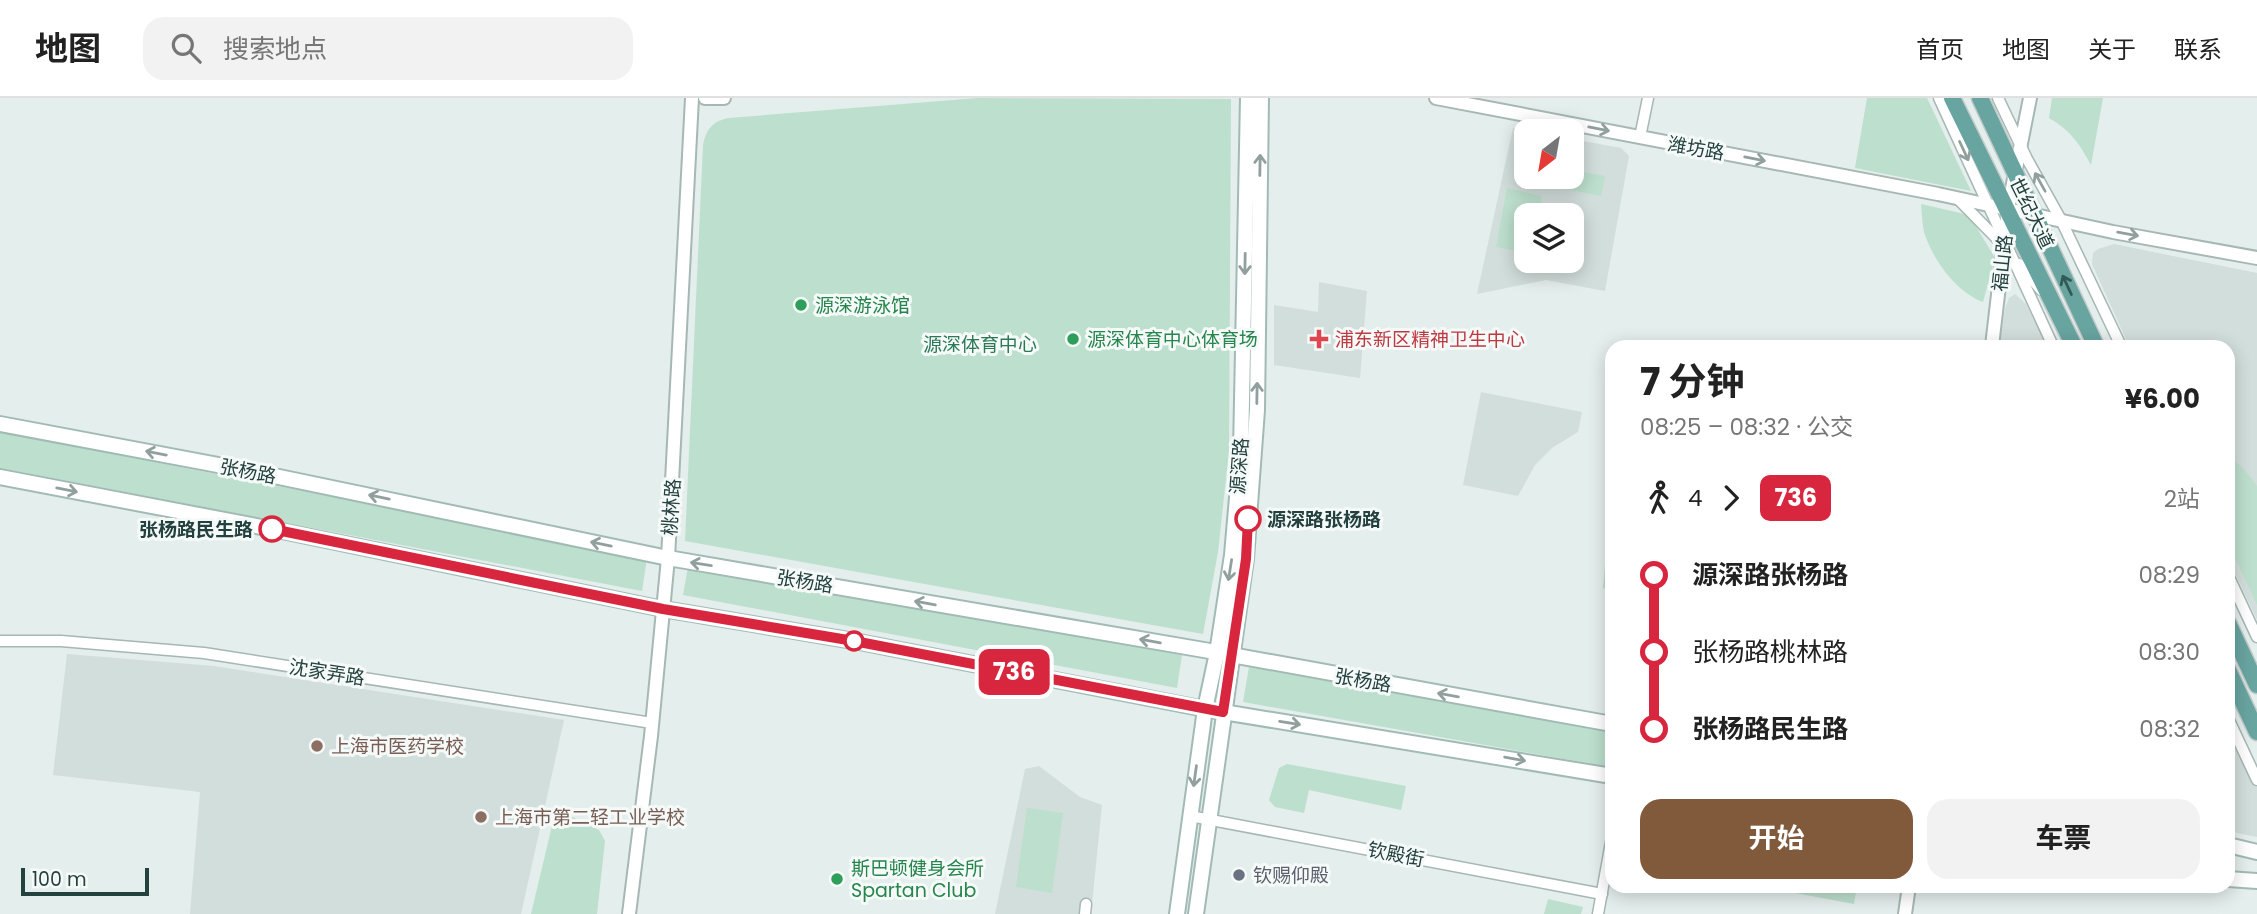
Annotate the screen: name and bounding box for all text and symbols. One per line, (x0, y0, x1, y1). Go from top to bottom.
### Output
search box (143, 17, 633, 80)
text: 地图 (35, 25, 101, 72)
icon: search (167, 29, 205, 67)
text: 搜索地点 (223, 31, 327, 67)
text: 首页 (1916, 33, 1964, 66)
text: 地图 (2002, 33, 2050, 66)
text: 关于 (2088, 33, 2136, 66)
text: 联系 (2174, 33, 2222, 66)
north arrow (1514, 119, 1584, 189)
map controls (1514, 119, 1584, 273)
one-way arrow (1587, 123, 1610, 137)
street label: 潍坊路 (1665, 130, 1726, 167)
one-way arrow (1958, 140, 1971, 162)
one-way arrow (1743, 152, 1766, 166)
one-way arrow (1253, 154, 1267, 177)
one-way arrow (2033, 172, 2046, 193)
street label: 世纪大道 (2003, 173, 2060, 253)
button: layers (1514, 203, 1584, 273)
one-way arrow (2116, 228, 2139, 242)
street label: 福山路 (1986, 233, 2019, 293)
one-way arrow (1238, 252, 1251, 275)
one-way arrow (2060, 275, 2073, 296)
place label: 源深游泳馆 (815, 292, 910, 319)
marker: 源深游泳馆 (793, 297, 809, 313)
place label: 源深体育中心体育场 (1087, 326, 1258, 353)
place label: 浦东新区精神卫生中心 (1335, 326, 1525, 353)
marker: 浦东新区精神卫生中心 (1309, 329, 1329, 349)
park label: 源深体育中心 (923, 331, 1037, 358)
marker: 源深体育中心体育场 (1065, 331, 1081, 347)
text: 7 分钟 (1640, 355, 1744, 408)
text: ¥6.00 (2125, 381, 2200, 417)
one-way arrow (1250, 382, 1264, 405)
text: 08:25 – 08:32 · 公交 (1640, 411, 1853, 443)
street label: 源深路 (1224, 437, 1255, 495)
one-way arrow (145, 446, 168, 459)
street label: 张杨路 (217, 453, 278, 490)
street label: 桃林路 (656, 478, 687, 536)
icon: walk (1640, 479, 1678, 517)
icon: forward (1712, 479, 1750, 517)
text: 736 (1774, 481, 1817, 514)
text: 4 (1688, 482, 1702, 514)
text: 2站 (2164, 483, 2200, 515)
one-way arrow (55, 484, 78, 497)
one-way arrow (368, 490, 391, 504)
marker: 源深路张杨路 (1235, 506, 1261, 532)
place label: 源深路张杨路 (1267, 506, 1381, 533)
place label: 张杨路民生路 (139, 516, 253, 543)
marker: 张杨路民生路 (259, 516, 285, 542)
one-way arrow (590, 537, 613, 551)
one-way arrow (690, 557, 713, 570)
text: 源深路张杨路 (1692, 557, 1848, 593)
one-way arrow (1223, 558, 1236, 581)
text: 08:29 (2138, 559, 2200, 591)
street label: 张杨路 (775, 564, 835, 599)
one-way arrow (914, 596, 937, 609)
unlabelled marker (844, 631, 864, 651)
one-way arrow (1139, 634, 1161, 647)
text: 张杨路桃林路 (1692, 634, 1848, 670)
text: 08:30 (2138, 636, 2200, 668)
line badge: 736 (974, 649, 1054, 695)
street label: 沈家弄路 (287, 653, 367, 692)
text: 736 (993, 655, 1035, 688)
street label: 张杨路 (1332, 662, 1393, 699)
one-way arrow (1437, 688, 1460, 701)
text: 张杨路民生路 (1692, 711, 1848, 747)
text: 08:32 (2139, 713, 2200, 745)
one-way arrow (1278, 716, 1301, 729)
place label: 上海市医药学校 (331, 733, 464, 760)
marker: 上海市医药学校 (309, 738, 325, 754)
one-way arrow (1503, 753, 1526, 766)
one-way arrow (1189, 764, 1202, 787)
button: 开始 (1640, 799, 1913, 879)
button: 车票 (1927, 799, 2200, 879)
place label: 上海市第二轻工业学校 (495, 804, 685, 831)
marker: 上海市第二轻工业学校 (473, 809, 489, 825)
street label: 钦殿街 (1365, 836, 1426, 873)
place label: 斯巴顿健身会所 Spartan Club (851, 855, 984, 904)
place label: 钦赐仰殿 (1253, 862, 1329, 889)
scale bar (21, 865, 149, 897)
text: 100 m (32, 866, 87, 893)
marker: 钦赐仰殿 (1231, 867, 1247, 883)
marker: 斯巴顿健身会所 Spartan Club (829, 871, 845, 887)

